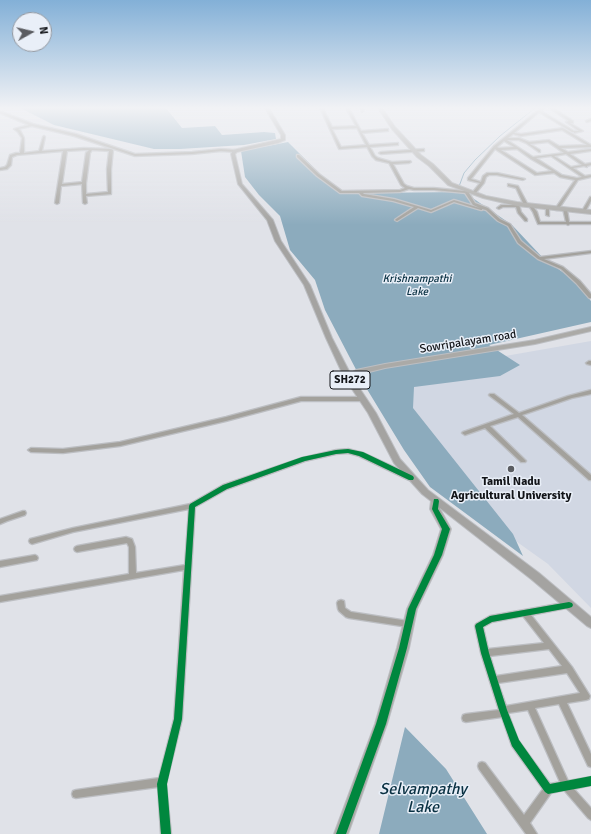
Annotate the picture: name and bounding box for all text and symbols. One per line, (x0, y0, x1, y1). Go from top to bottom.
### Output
north arrow (12, 12, 52, 52)
text: N (36, 26, 50, 35)
water label: Krishnampathi Lake (382, 272, 452, 298)
street label: Sowripalayam road (419, 327, 517, 357)
road number: SH272 (330, 371, 370, 389)
marker: Tamil Nadu Agricultural University (506, 464, 516, 474)
place label: Tamil Nadu Agricultural University (451, 475, 571, 503)
water label: Selvampathy Lake (379, 780, 467, 818)

